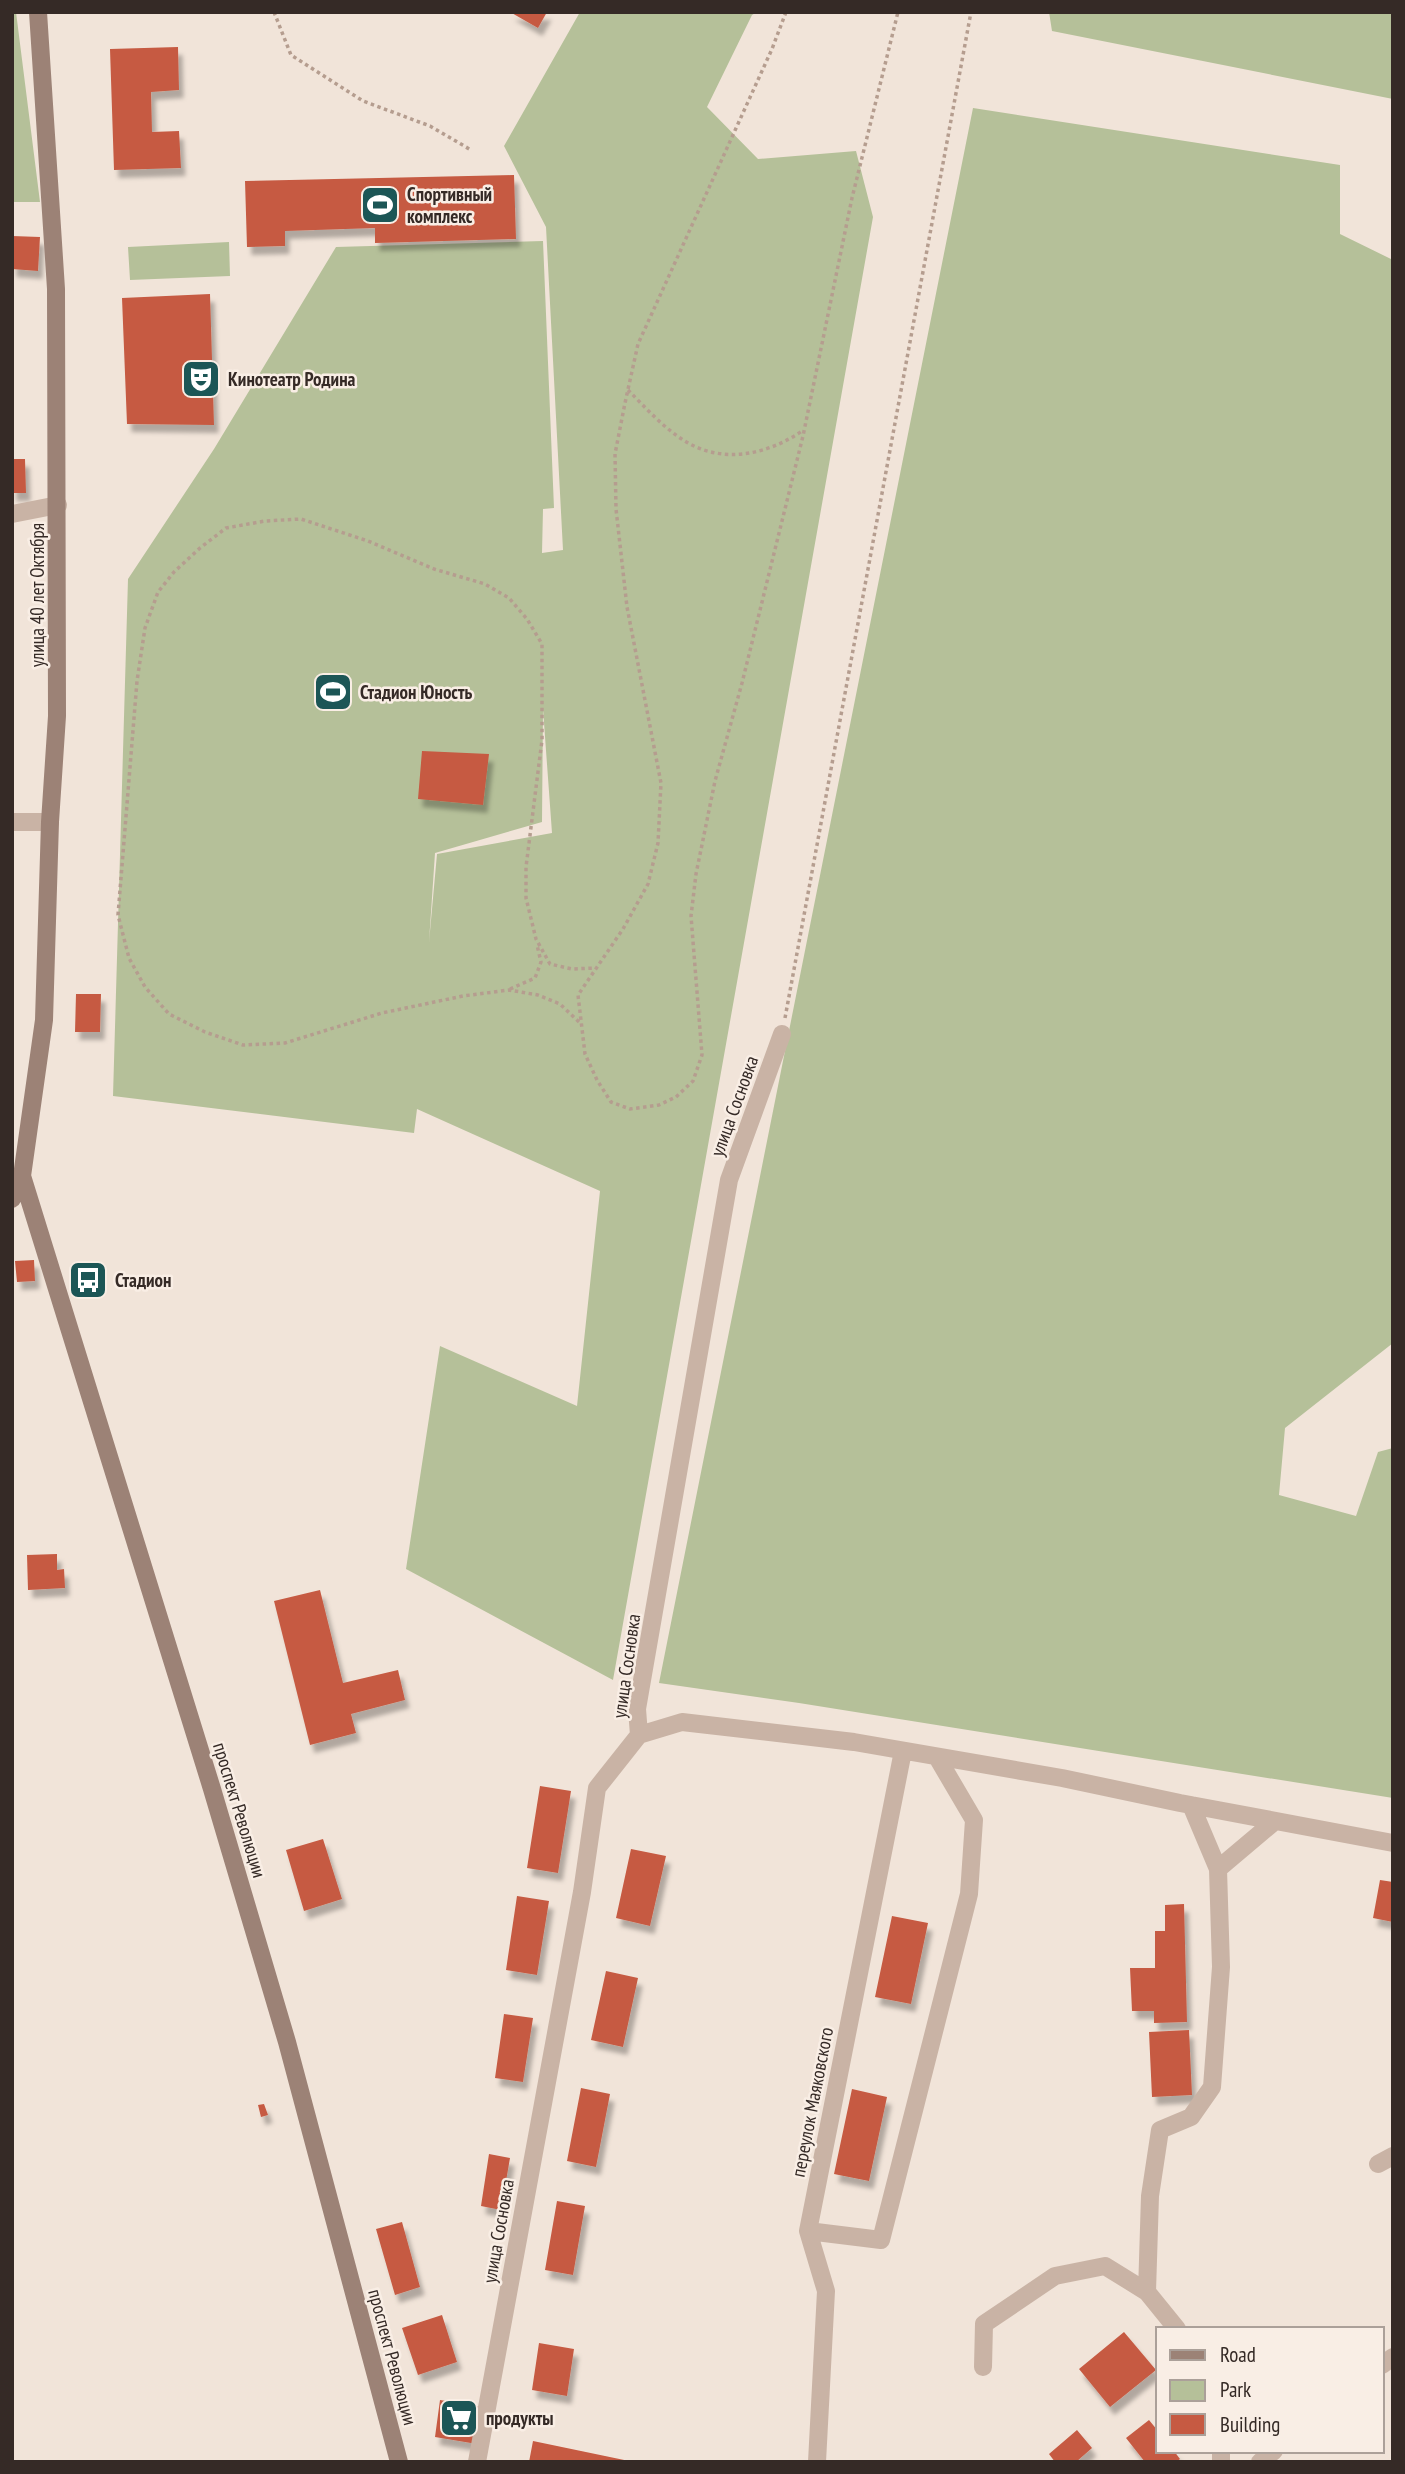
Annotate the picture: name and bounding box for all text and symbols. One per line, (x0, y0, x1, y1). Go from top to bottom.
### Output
place label: Спортивный комплекс (407, 182, 492, 228)
sports icon: Спортивный комплекс (359, 184, 401, 226)
theatre icon: Кинотеатр Родина (180, 358, 222, 400)
place label: Кинотеатр Родина (228, 367, 356, 391)
street label: улица 40 лет Октября (25, 523, 49, 667)
sports icon: Стадион Юность (312, 671, 354, 713)
place label: Стадион Юность (360, 680, 473, 704)
street label: улица Сосновка (705, 1052, 763, 1160)
bus stop icon: Стадион (67, 1259, 109, 1301)
place label: Стадион (115, 1268, 171, 1292)
street label: улица Сосновка (607, 1612, 645, 1720)
street label: проспект Революции (208, 1740, 272, 1880)
street label: переулок Маяковского (786, 2025, 838, 2179)
street label: улица Сосновка (477, 2177, 519, 2285)
street label: проспект Революции (363, 2286, 423, 2428)
legend (1156, 2327, 1384, 2453)
text: Road (1220, 2341, 1256, 2368)
text: Park (1220, 2376, 1251, 2403)
supermarket icon: продукты (438, 2397, 480, 2439)
place label: продукты (486, 2406, 554, 2430)
text: Building (1220, 2411, 1280, 2438)

